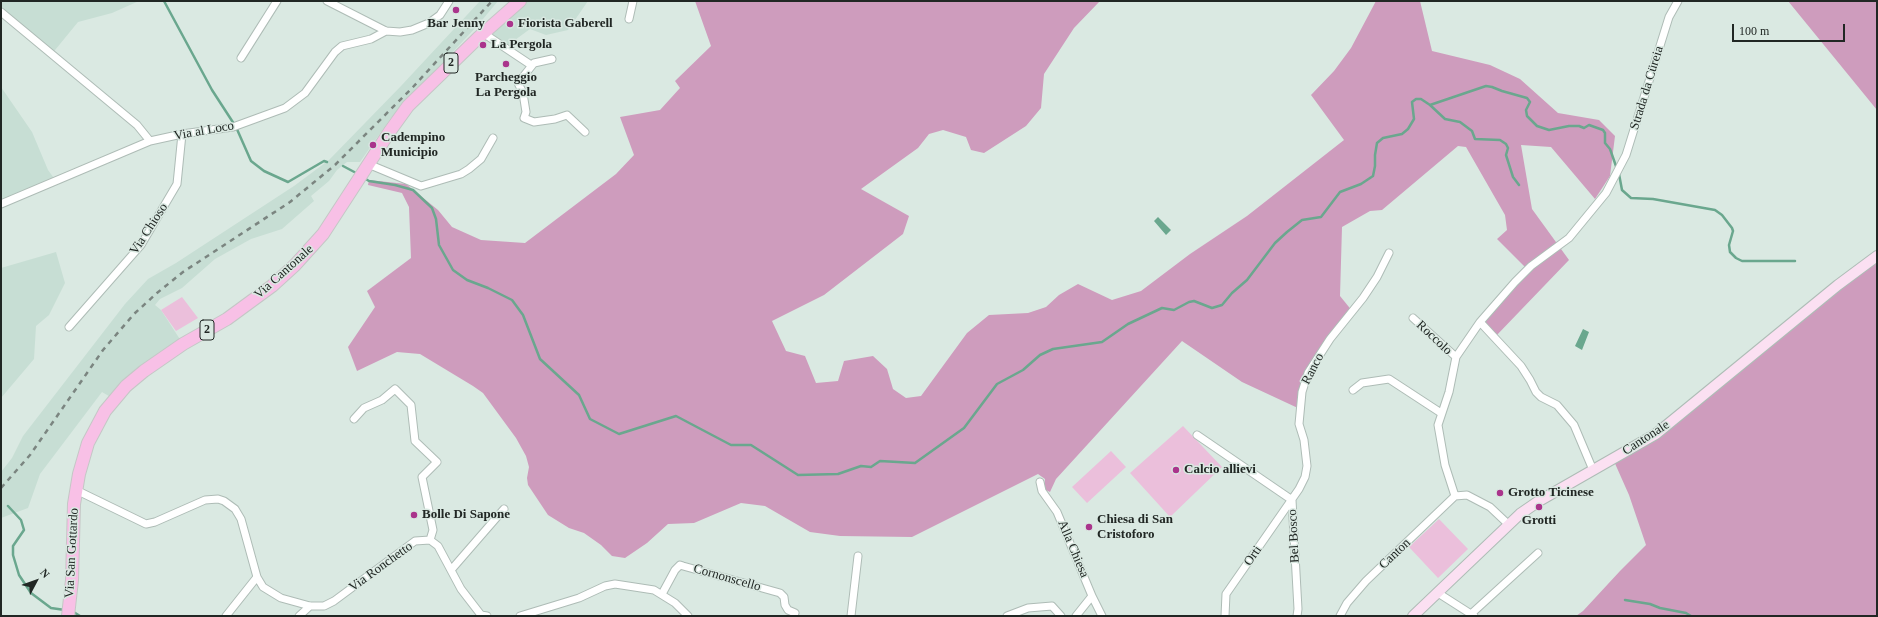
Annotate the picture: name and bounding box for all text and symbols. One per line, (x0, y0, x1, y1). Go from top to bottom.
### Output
marker: Bar Jenny (451, 5, 461, 15)
place label: Bar Jenny (427, 16, 485, 32)
place label: Fiorista Gaberell (518, 16, 613, 32)
scale bar (1734, 16, 1847, 42)
marker: Fiorista Gaberell (505, 19, 515, 29)
text: 100 m (1739, 24, 1769, 38)
place label: La Pergola (491, 37, 552, 53)
marker: La Pergola (478, 40, 488, 50)
street label: Strada da Cüreia (1627, 44, 1667, 132)
road number: 2 (444, 53, 458, 73)
marker: Parcheggio La Pergola (501, 59, 511, 69)
place label: Parcheggio La Pergola (475, 70, 537, 101)
street label: Via al Loco (173, 118, 235, 144)
place label: Cadempino Municipio (381, 130, 445, 161)
marker: Cadempino Municipio (368, 140, 378, 150)
street label: Via Chioso (127, 200, 171, 258)
street label: Via Cantonale (251, 241, 317, 303)
street label: Roccolo (1413, 318, 1455, 358)
road number: 2 (200, 320, 214, 340)
street label: Ranco (1299, 351, 1327, 387)
street label: Cantonale (1620, 417, 1672, 459)
place label: Calcio allievi (1184, 462, 1256, 478)
marker: Calcio allievi (1171, 465, 1181, 475)
place label: Grotto Ticinese (1508, 485, 1594, 501)
marker: Grotto Ticinese (1495, 488, 1505, 498)
marker: Grotti (1534, 502, 1544, 512)
place label: Bolle Di Sapone (422, 507, 510, 523)
street label: Via San Gottardo (62, 508, 82, 598)
street label: Bel Bosco (1285, 509, 1303, 563)
marker: Bolle Di Sapone (409, 510, 419, 520)
place label: Chiesa di San Cristoforo (1097, 512, 1173, 543)
place label: Grotti (1522, 513, 1556, 529)
street label: Alla Chiesa (1054, 518, 1092, 580)
marker: Chiesa di San Cristoforo (1084, 522, 1094, 532)
street label: Canton (1376, 535, 1414, 573)
street label: Via Ronchetto (346, 539, 416, 595)
street label: Orti (1241, 543, 1265, 569)
north arrow (16, 561, 56, 601)
street label: Cornonscello (692, 561, 762, 595)
text: N (38, 566, 52, 580)

